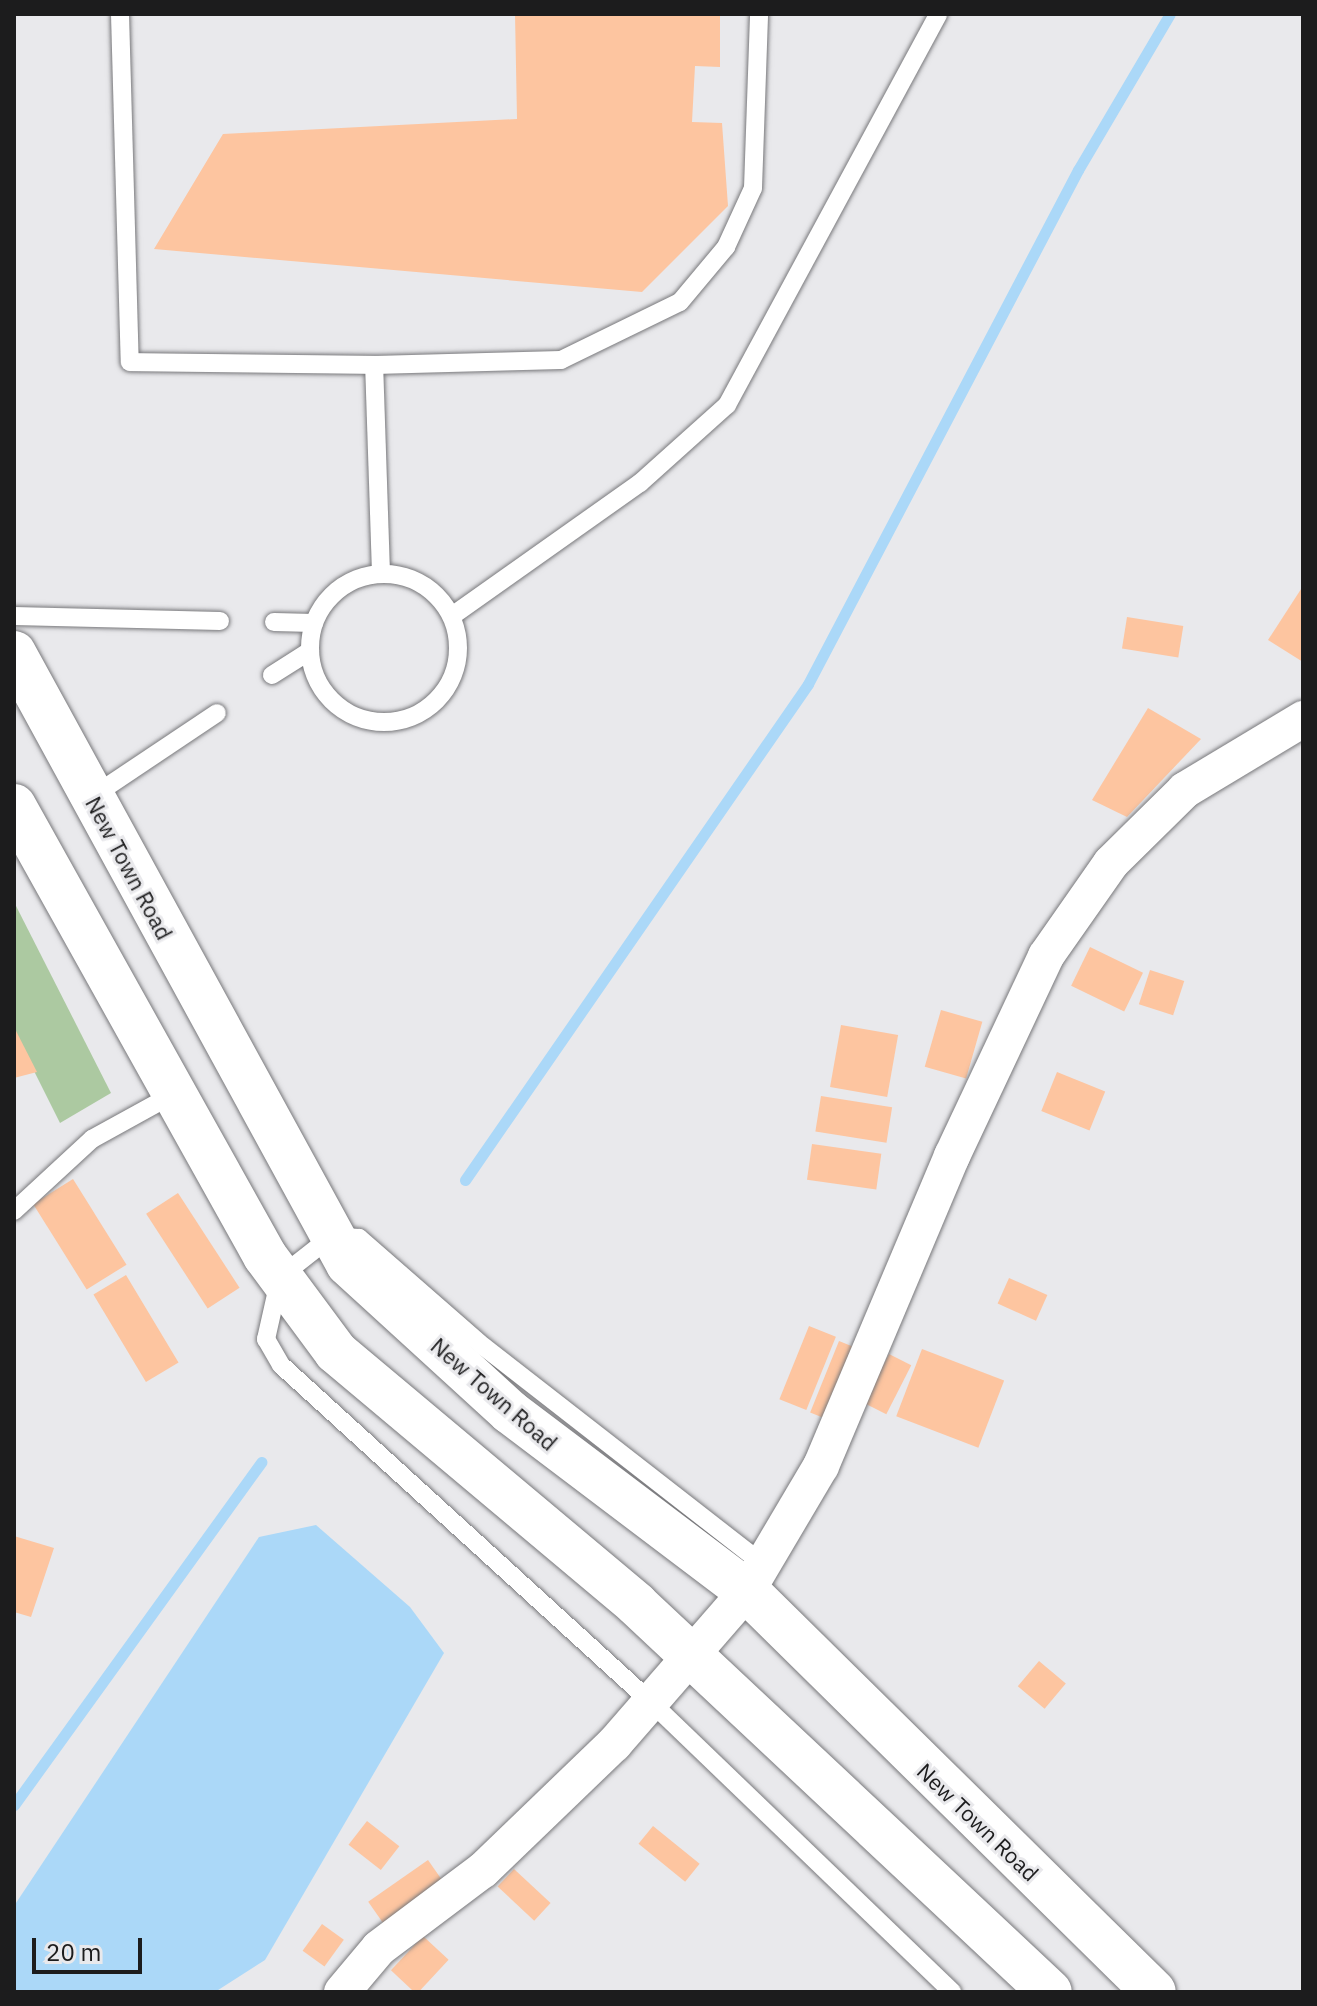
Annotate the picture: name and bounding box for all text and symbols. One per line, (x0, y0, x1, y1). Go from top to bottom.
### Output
street label: New Town Road (80, 792, 178, 944)
street label: New Town Road (426, 1332, 562, 1456)
street label: New Town Road (912, 1758, 1044, 1886)
scale bar (36, 1922, 146, 1972)
text: 20 m (46, 1936, 101, 1968)

